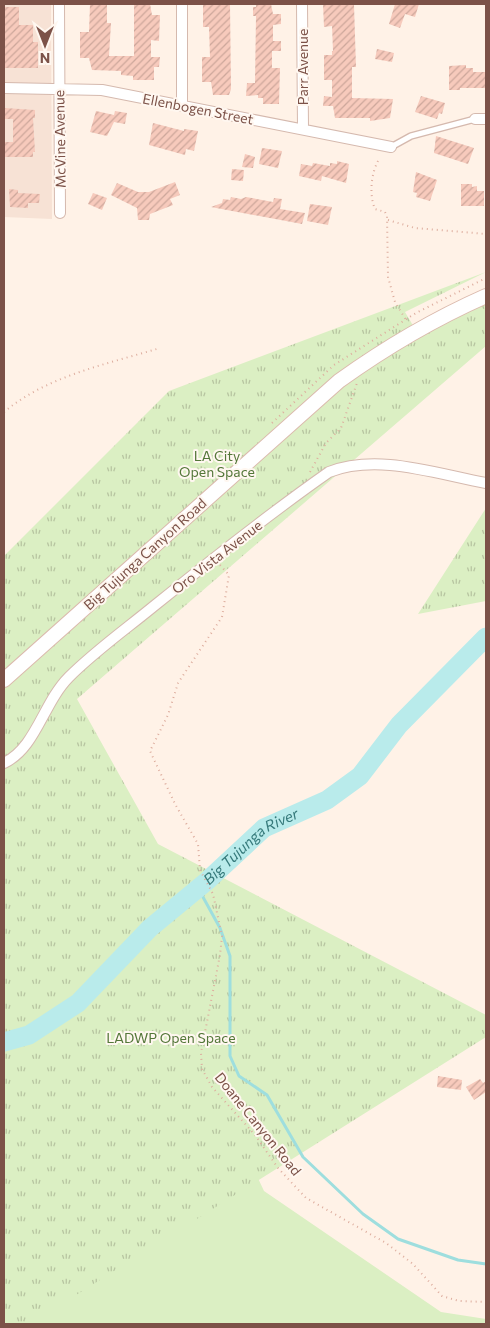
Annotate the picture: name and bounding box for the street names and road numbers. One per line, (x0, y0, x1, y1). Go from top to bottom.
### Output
street label: Parr Avenue (294, 29, 311, 105)
street label: Ellenbogen Street (141, 89, 255, 128)
street label: McVine Avenue (50, 90, 69, 188)
street label: Big Tujunga Canyon Road (80, 494, 209, 613)
street label: Oro Vista Avenue (168, 516, 265, 597)
street label: Doane Canyon Road (212, 1069, 305, 1179)

